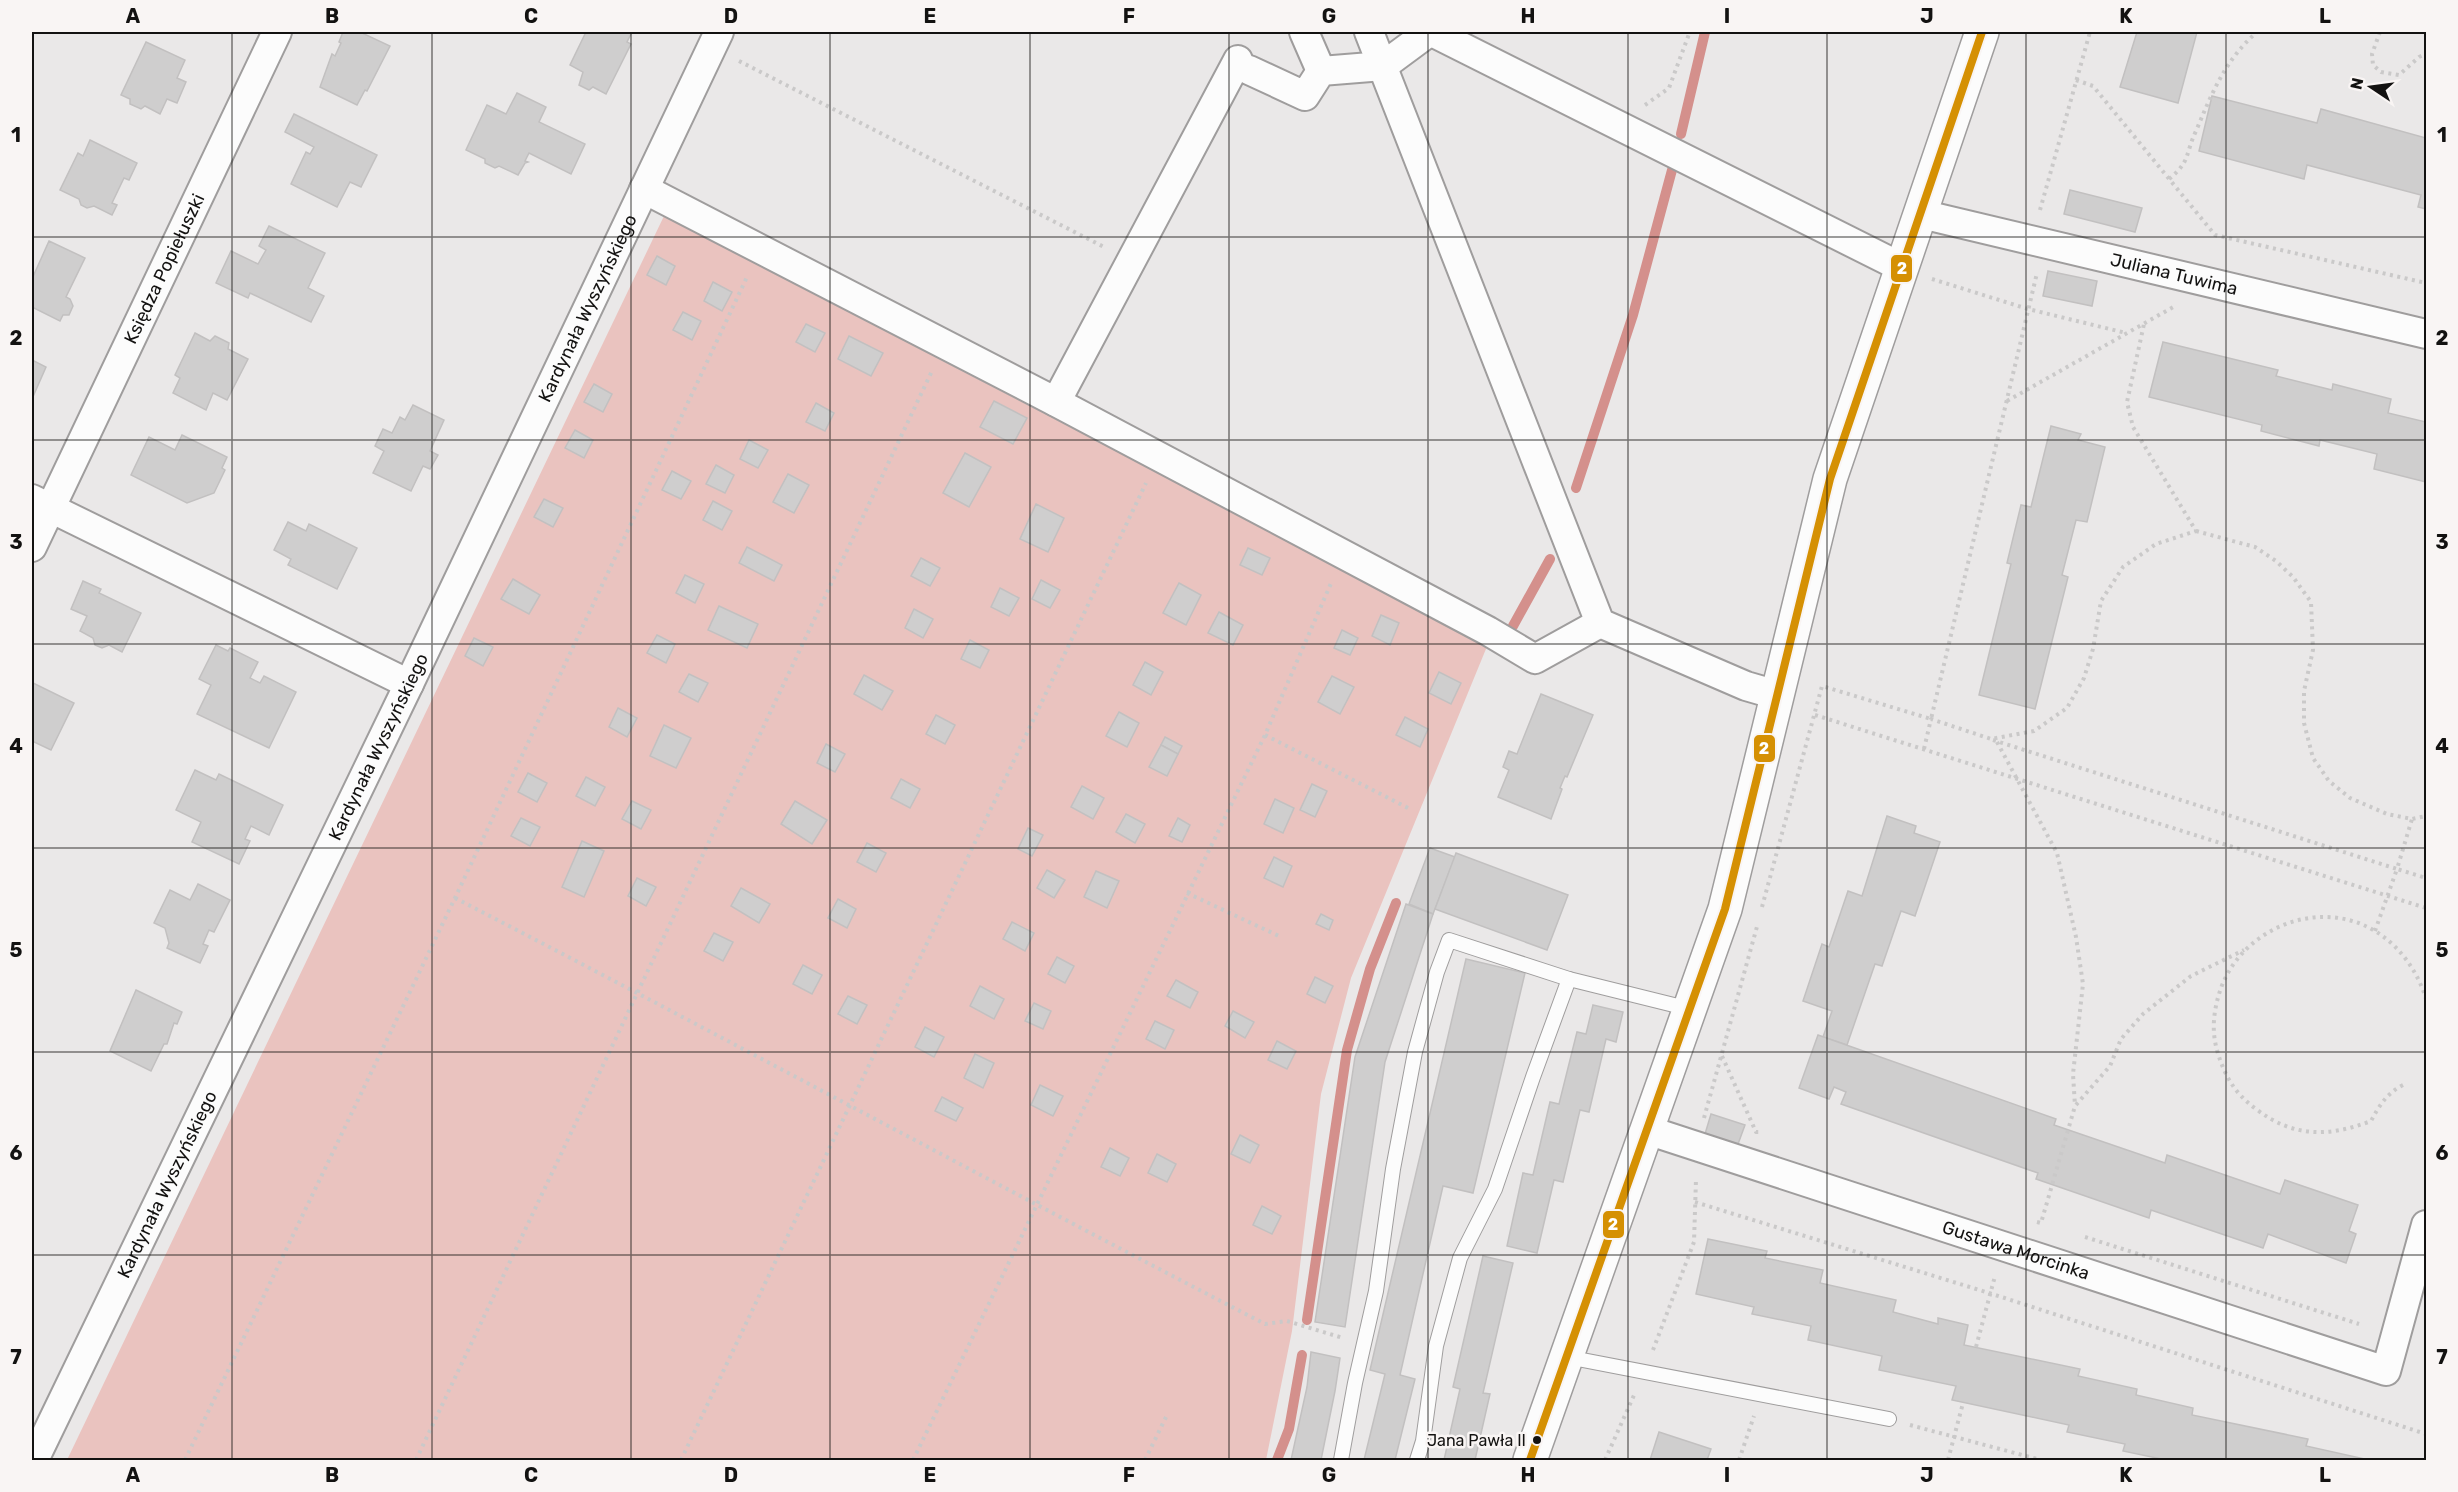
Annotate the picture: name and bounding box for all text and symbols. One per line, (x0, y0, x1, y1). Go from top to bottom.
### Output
text: A (126, 4, 141, 28)
text: B (325, 4, 339, 28)
text: C (524, 4, 538, 28)
text: D (724, 4, 738, 28)
text: E (924, 4, 936, 28)
text: F (1123, 4, 1135, 28)
text: G (1322, 4, 1336, 28)
text: H (1521, 4, 1535, 28)
text: I (1724, 4, 1730, 28)
text: J (1920, 4, 1934, 28)
text: K (2119, 4, 2133, 28)
text: L (2319, 4, 2331, 28)
north arrow (2341, 57, 2401, 117)
text: N (2346, 76, 2367, 91)
text: 1 (11, 123, 21, 147)
text: 1 (2437, 123, 2447, 147)
street label: Księdza Popiełuszki (119, 190, 209, 347)
street label: Kardynała Wyszyńskiego (534, 211, 642, 406)
street label: Juliana Tuwima (2108, 248, 2240, 300)
line badge: 2 (1890, 254, 1913, 283)
text: 2 (1897, 259, 1907, 278)
text: 2 (10, 326, 23, 350)
text: 2 (2436, 326, 2449, 350)
text: 3 (9, 530, 23, 554)
text: 3 (2435, 530, 2449, 554)
street label: Kardynała Wyszyńskiego (324, 650, 433, 844)
text: 4 (9, 734, 23, 758)
line badge: 2 (1753, 734, 1776, 763)
text: 4 (2435, 734, 2449, 758)
text: 2 (1759, 739, 1769, 758)
text: 5 (10, 938, 23, 962)
text: 5 (2436, 938, 2449, 962)
street label: Kardynała Wyszyńskiego (113, 1087, 222, 1282)
text: 6 (9, 1141, 23, 1165)
text: 6 (2435, 1141, 2449, 1165)
line badge: 2 (1602, 1210, 1625, 1239)
text: 2 (1608, 1215, 1618, 1234)
street label: Gustawa Morcinka (1940, 1216, 2092, 1285)
text: 7 (10, 1345, 22, 1369)
text: 7 (2436, 1345, 2448, 1369)
place label: Jana Pawła II (1427, 1431, 1526, 1450)
marker: Jana Pawła II (1531, 1434, 1543, 1446)
text: A (126, 1463, 141, 1487)
text: B (325, 1463, 339, 1487)
text: C (524, 1463, 538, 1487)
text: D (724, 1463, 738, 1487)
text: E (924, 1463, 936, 1487)
text: F (1123, 1463, 1135, 1487)
text: G (1322, 1463, 1336, 1487)
text: H (1521, 1463, 1535, 1487)
text: I (1724, 1463, 1730, 1487)
text: J (1920, 1463, 1934, 1487)
text: K (2119, 1463, 2133, 1487)
text: L (2319, 1463, 2331, 1487)

